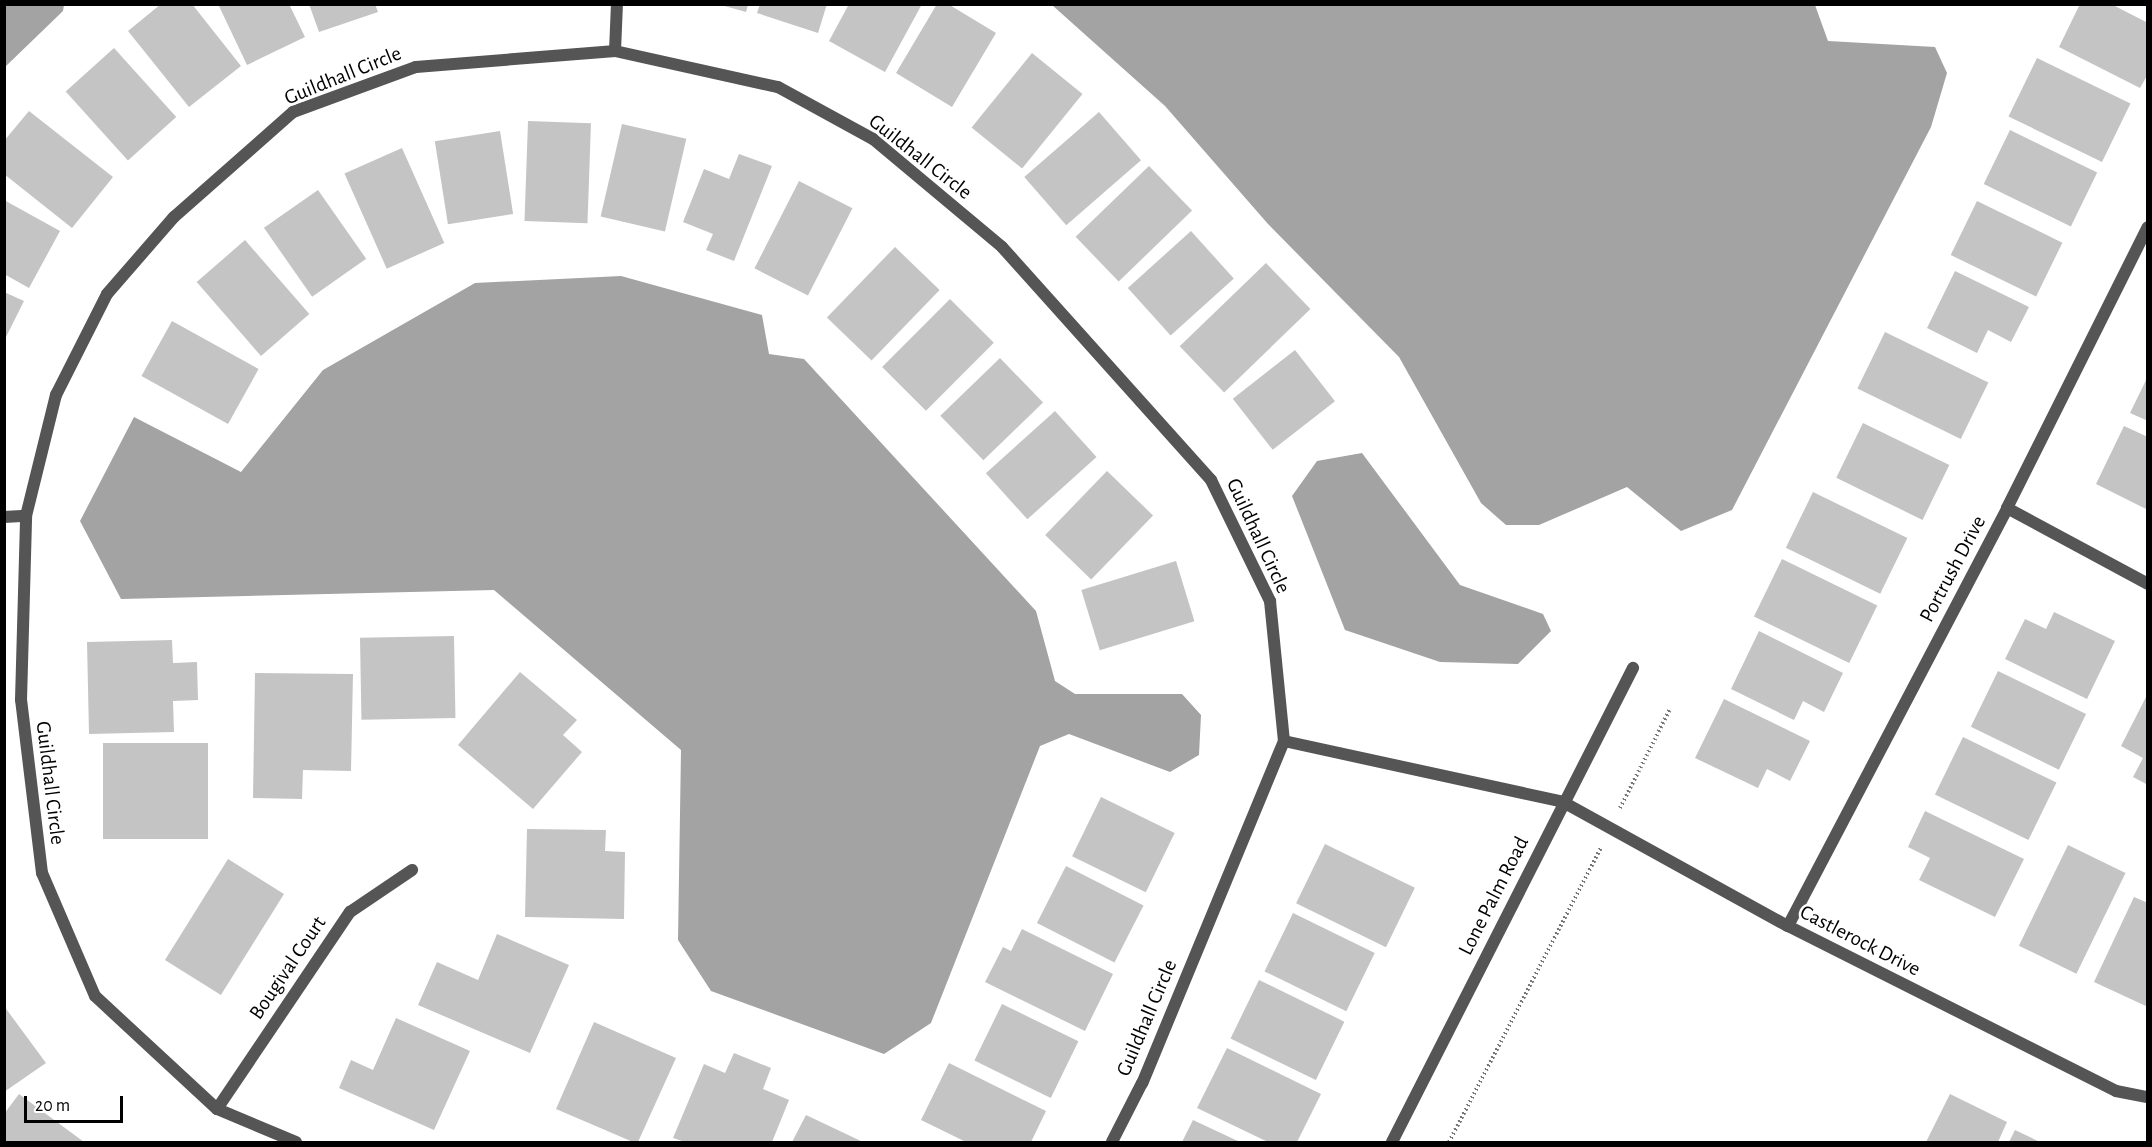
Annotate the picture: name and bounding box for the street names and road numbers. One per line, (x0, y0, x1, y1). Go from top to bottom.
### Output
street label: Guildhall Circle (281, 41, 405, 111)
street label: Guildhall Circle (863, 109, 977, 205)
street label: Guildhall Circle (1220, 474, 1296, 598)
street label: Portrush Drive (1914, 511, 1992, 627)
street label: Guildhall Circle (30, 720, 70, 846)
street label: Lone Palm Road (1453, 832, 1535, 960)
street label: Castlerock Drive (1796, 900, 1924, 982)
street label: Bougival Court (244, 912, 332, 1024)
street label: Guildhall Circle (1111, 956, 1183, 1080)

